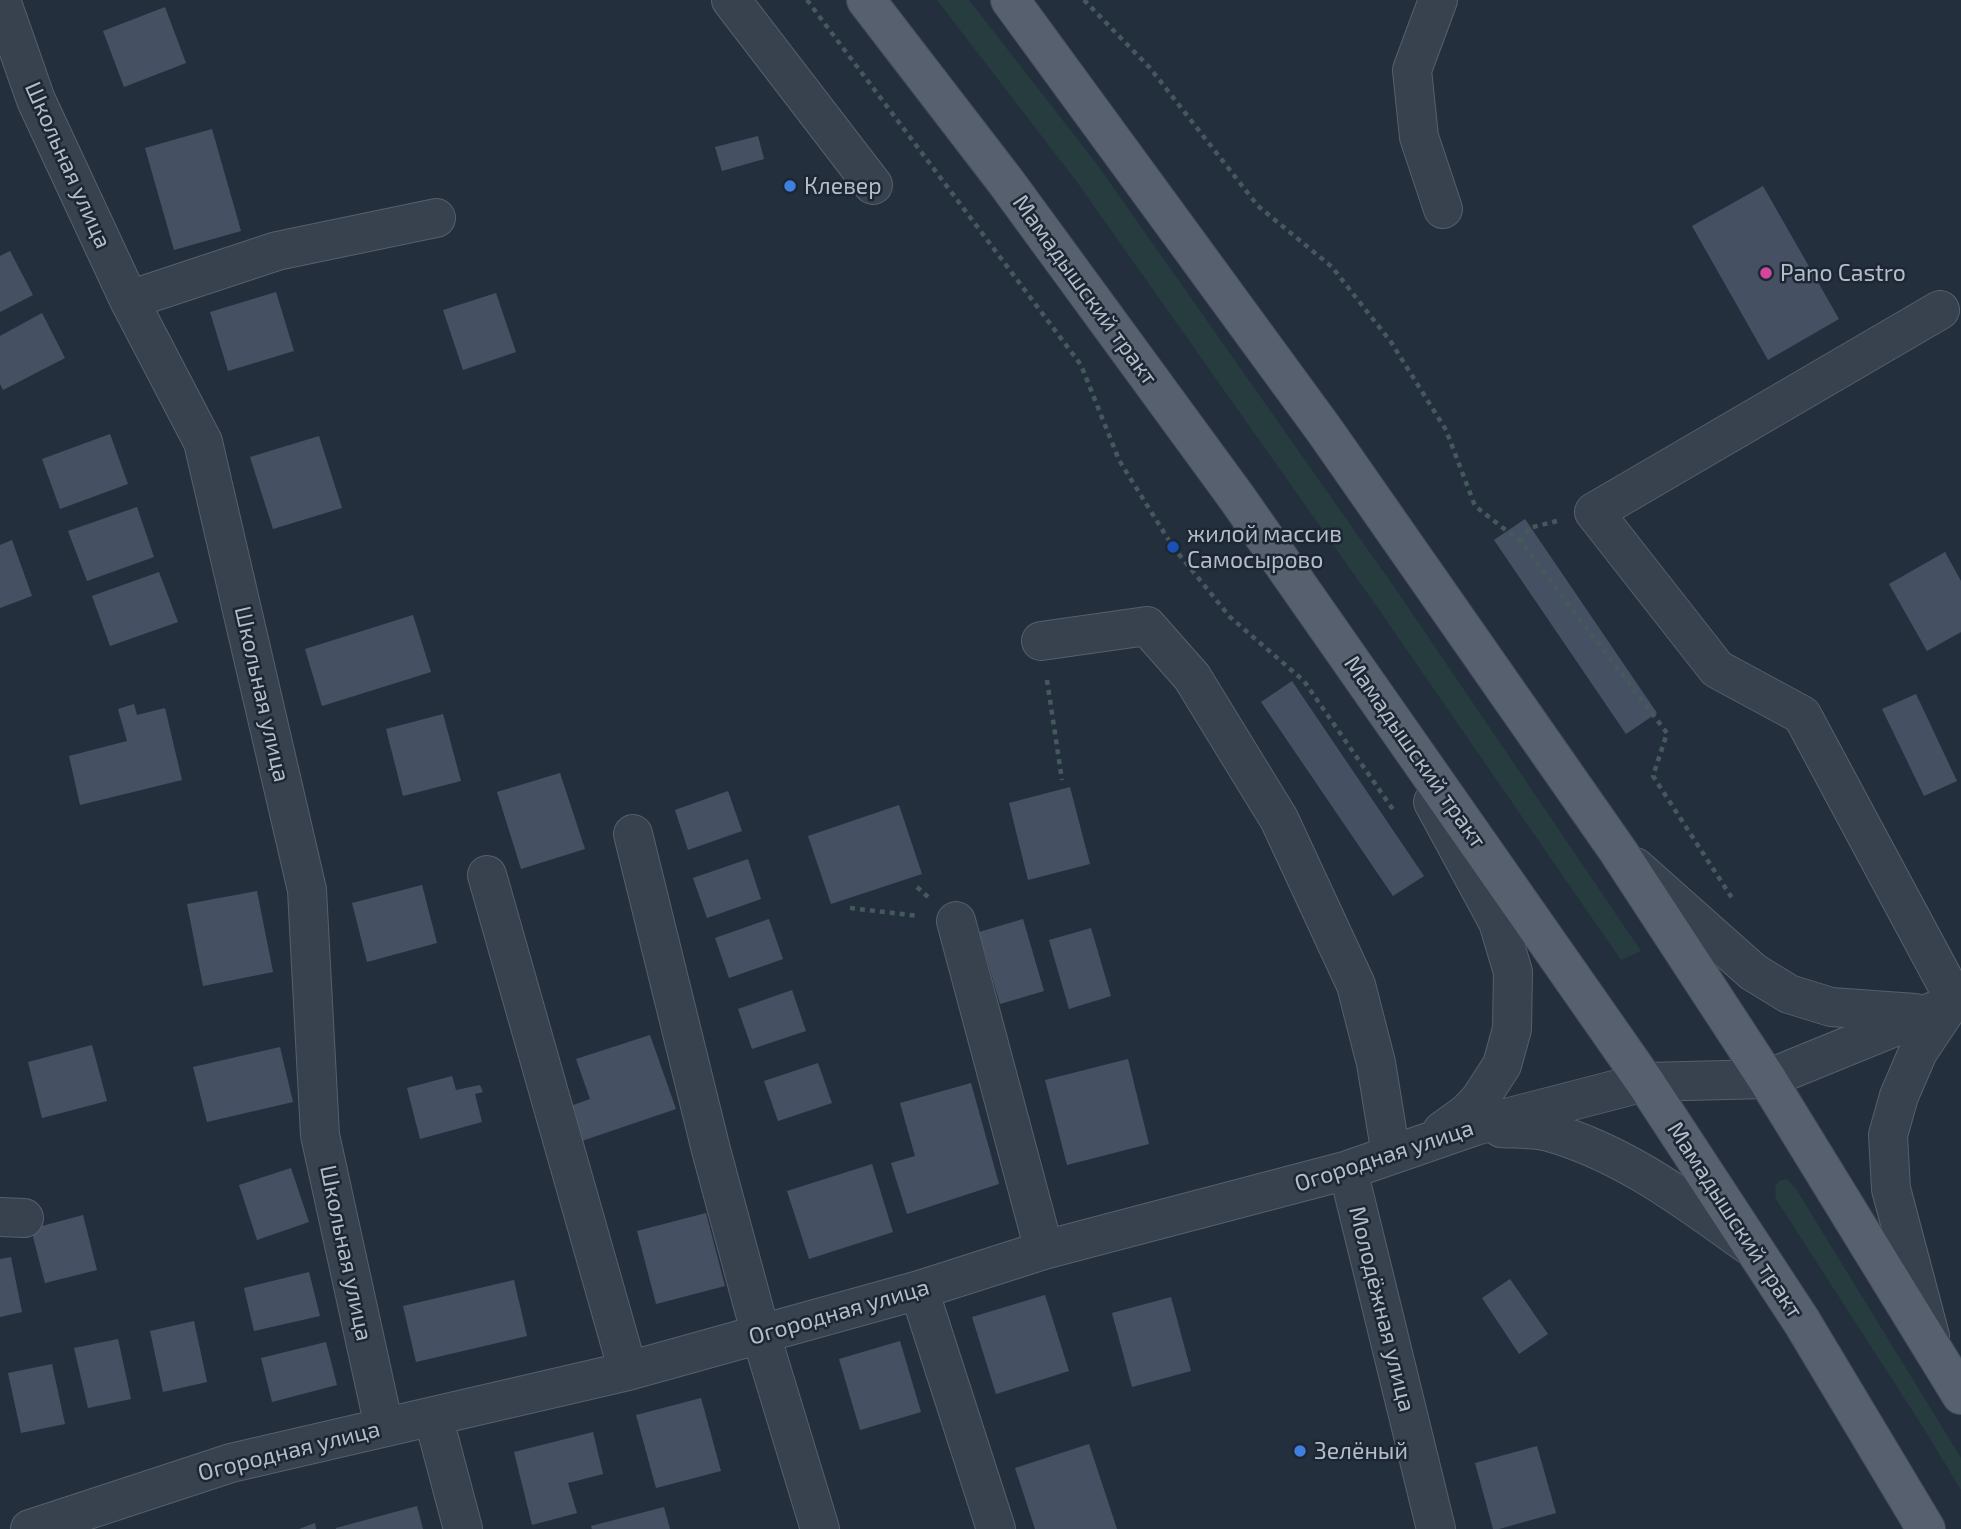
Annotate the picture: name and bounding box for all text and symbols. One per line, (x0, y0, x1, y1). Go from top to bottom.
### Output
street label: Школьная улица (19, 77, 117, 253)
place label: Клевер (804, 172, 882, 200)
marker: Клевер (782, 178, 798, 194)
street label: Мамадышский тракт (1007, 190, 1163, 390)
place label: Pano Castro (1780, 259, 1906, 287)
marker: Pano Castro (1758, 265, 1774, 281)
place label: жилой массив Самосырово (1187, 520, 1342, 574)
marker: жилой массив Самосырово (1165, 539, 1181, 555)
street label: Школьная улица (228, 604, 296, 784)
street label: Мамадышский тракт (1338, 651, 1492, 853)
street label: Огородная улица (1291, 1114, 1477, 1198)
street label: Мамадышский тракт (1661, 1117, 1809, 1323)
street label: Школьная улица (314, 1162, 378, 1344)
street label: Молодёжная улица (1343, 1203, 1421, 1415)
street label: Огородная улица (746, 1273, 932, 1351)
street label: Огородная улица (195, 1415, 383, 1487)
place label: Зелёный (1314, 1437, 1408, 1465)
marker: Зелёный (1292, 1443, 1308, 1459)

